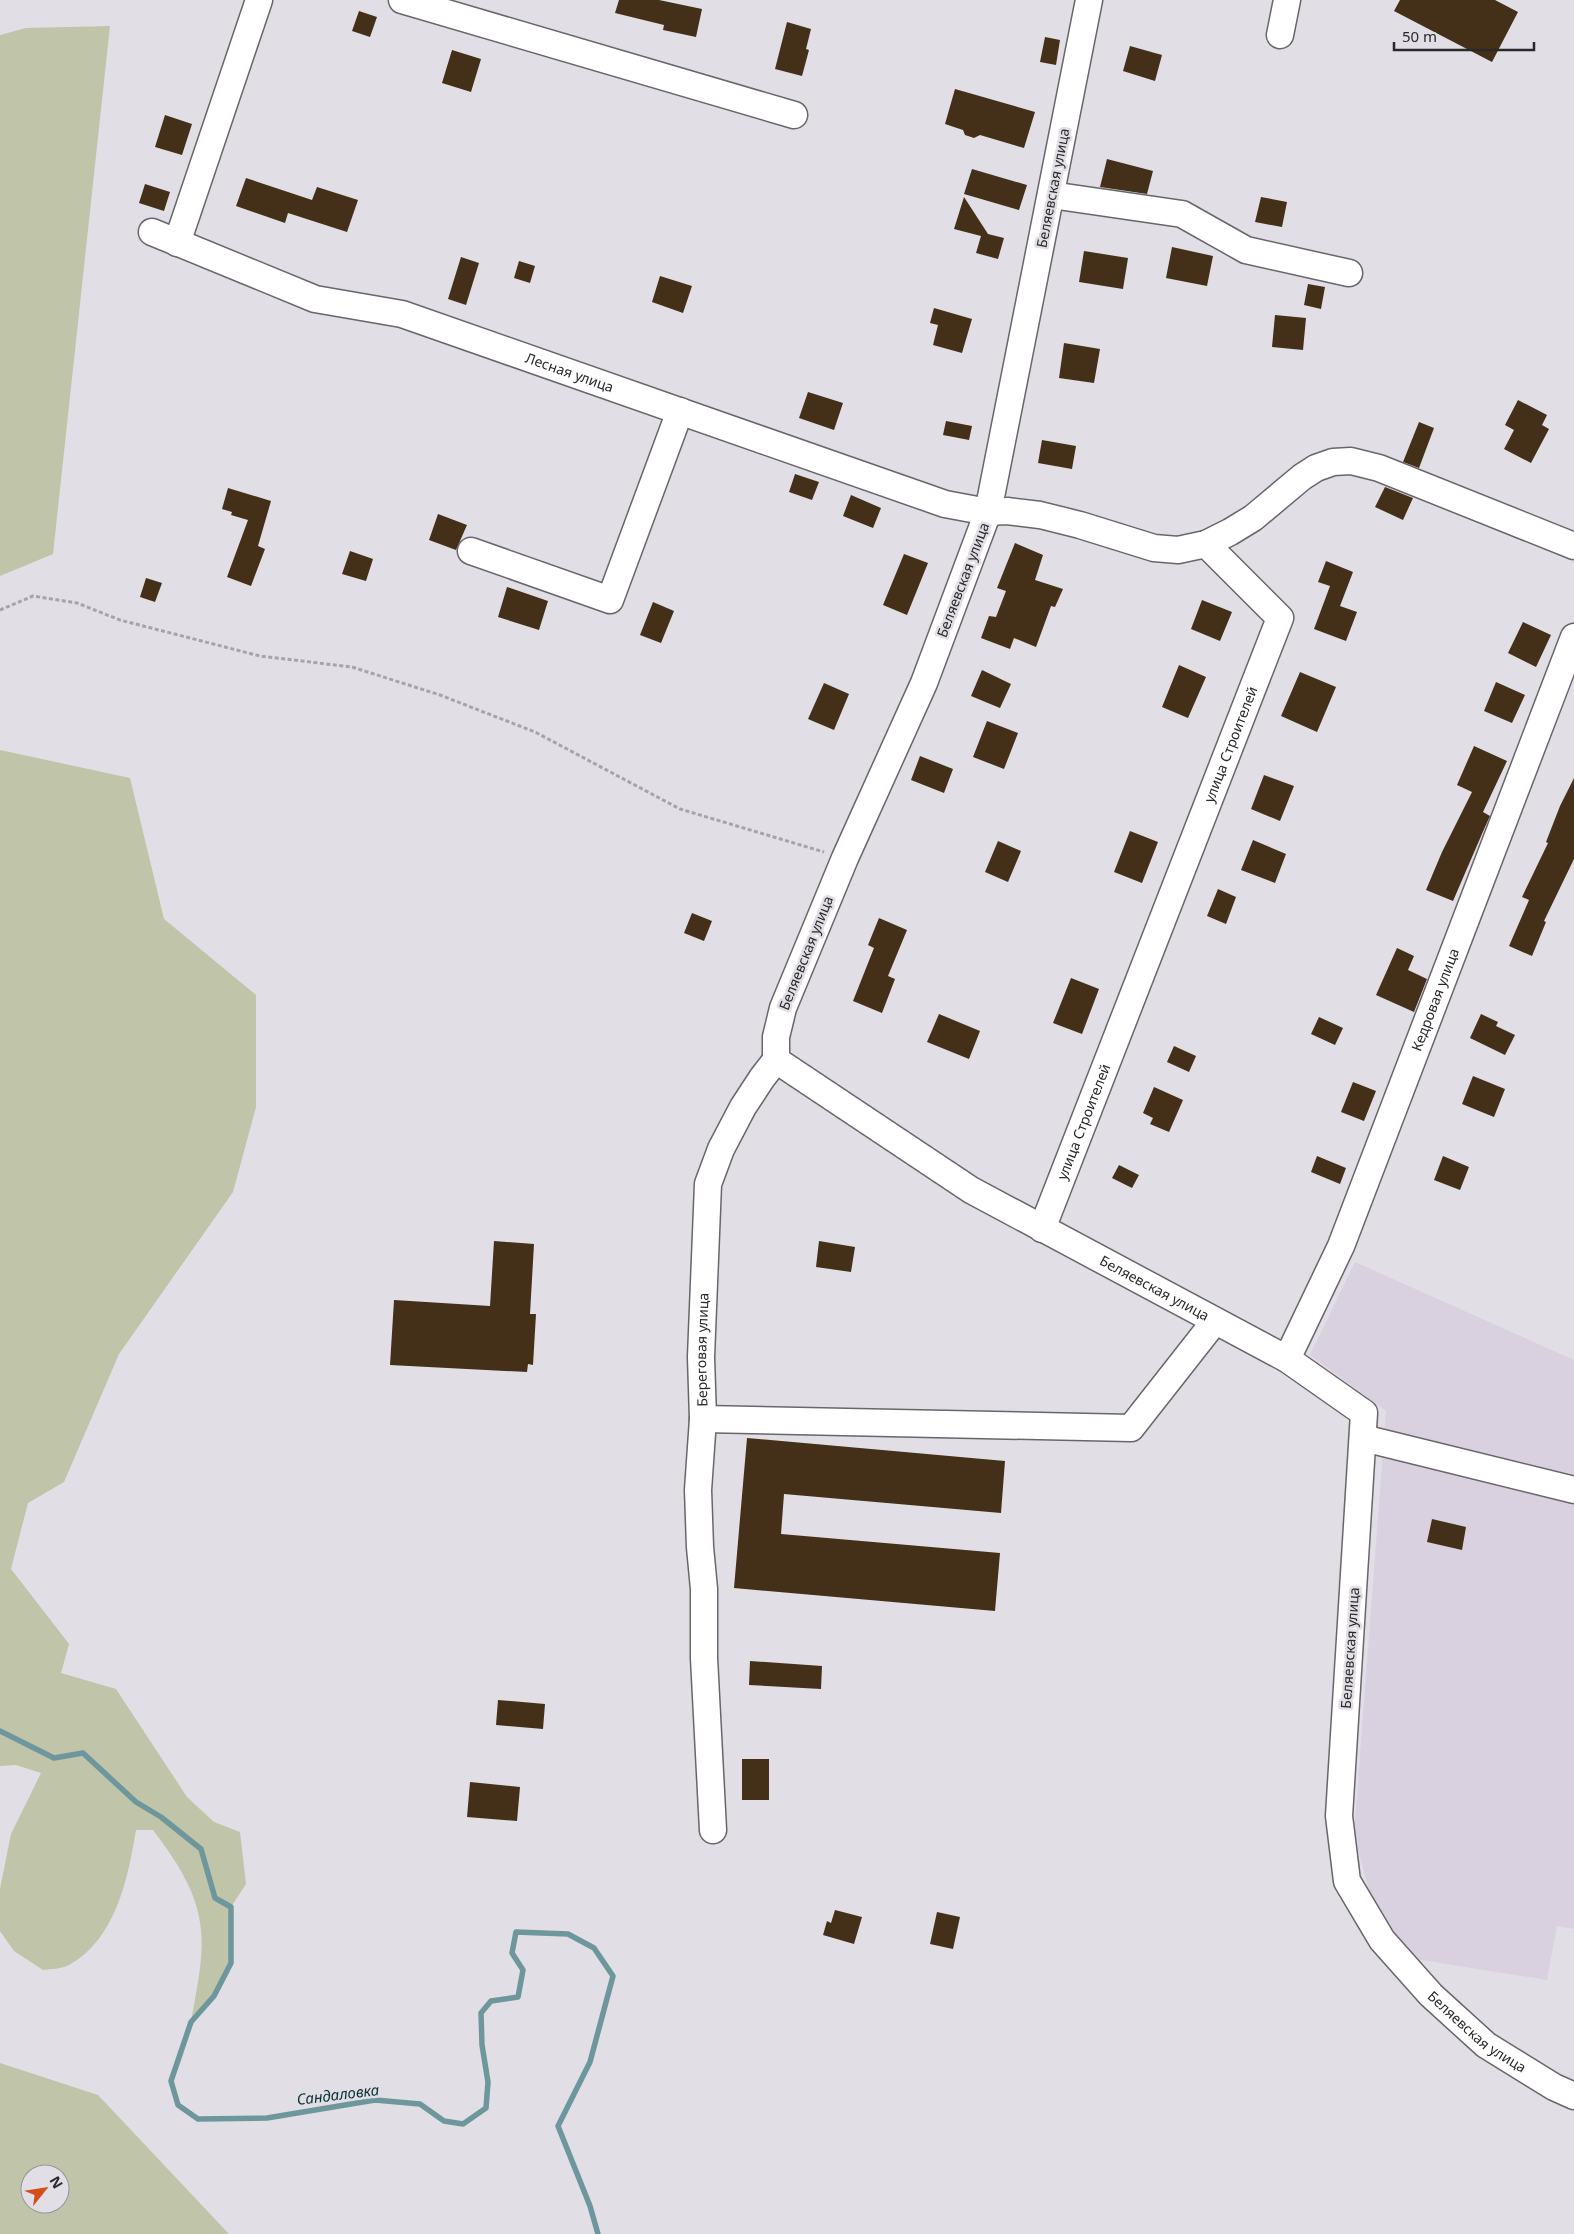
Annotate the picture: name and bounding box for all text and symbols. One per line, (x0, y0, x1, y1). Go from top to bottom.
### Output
scale bar (1394, 20, 1534, 52)
text: 50 m (1402, 26, 1437, 46)
street label: Беляевская улица (1032, 126, 1073, 249)
street label: Лесная улица (523, 348, 616, 396)
street label: Беляевская улица (932, 520, 993, 640)
street label: улица Строителей (1199, 683, 1261, 805)
street label: Беляевская улица (774, 893, 837, 1013)
street label: Кедровая улица (1407, 945, 1463, 1054)
street label: улица Строителей (1052, 1061, 1114, 1182)
street label: Беляевская улица (1097, 1251, 1213, 1325)
street label: Береговая улица (691, 1292, 713, 1407)
street label: Беляевская улица (1336, 1587, 1363, 1709)
street label: Беляевская улица (1424, 1986, 1530, 2077)
water label: Сандаловка (296, 2079, 381, 2109)
north arrow (20, 2164, 70, 2214)
text: N (46, 2173, 68, 2192)

